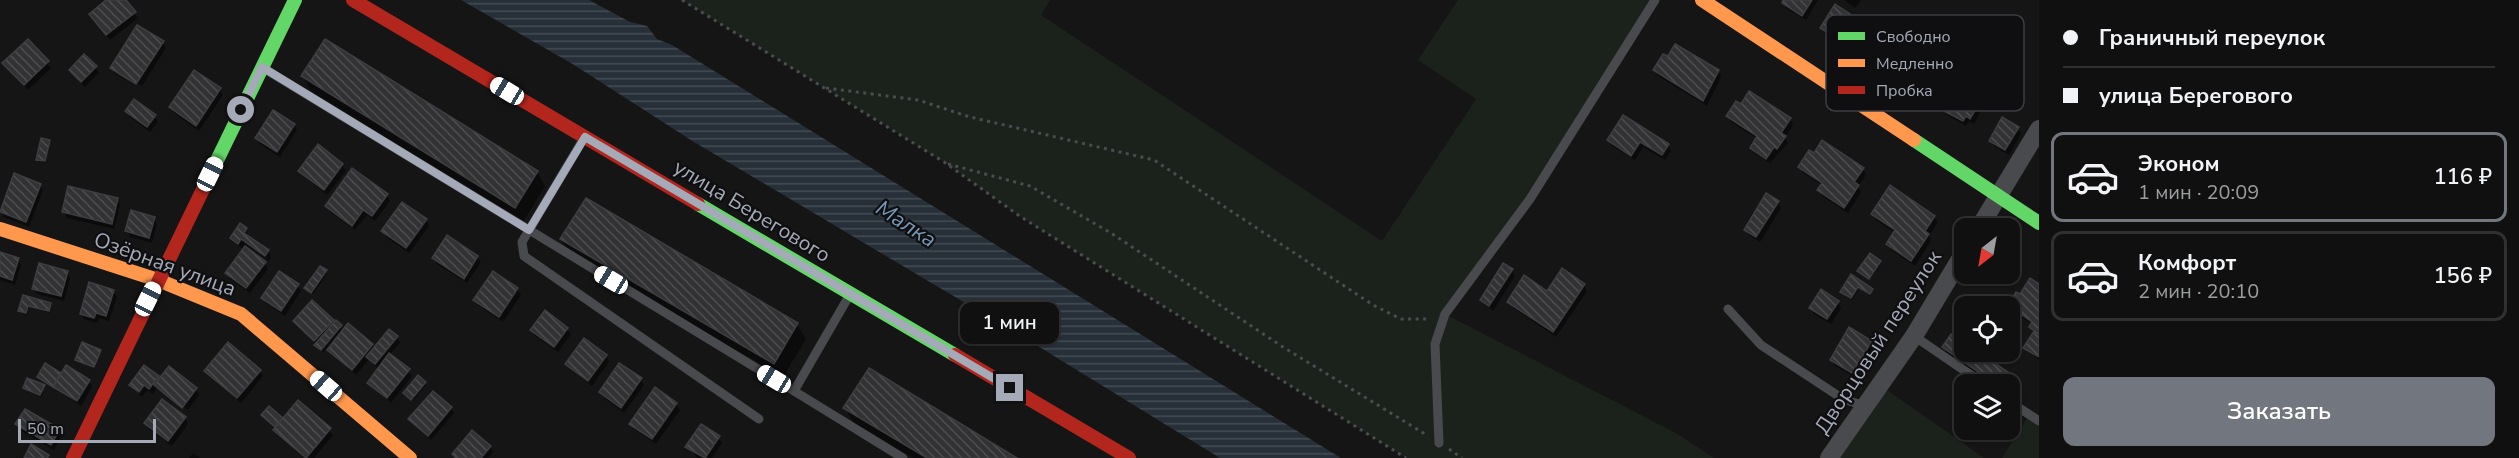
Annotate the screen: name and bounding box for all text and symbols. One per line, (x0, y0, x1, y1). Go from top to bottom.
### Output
legend (1826, 15, 2024, 111)
text: Граничный переулок (2099, 23, 2325, 53)
text: Свободно (1876, 26, 1951, 48)
text: Медленно (1876, 53, 1954, 75)
car (487, 74, 527, 108)
text: Пробка (1876, 80, 1933, 102)
text: улица Берегового (2099, 81, 2293, 111)
route start (227, 96, 254, 123)
text: Эконом (2138, 149, 2220, 179)
icon: car (2066, 150, 2120, 204)
street label: улица Берегового (668, 153, 836, 269)
car (194, 154, 226, 194)
text: 116 ₽ (2433, 162, 2492, 192)
text: 1 мин · 20:09 (2138, 179, 2259, 206)
water label: Малка (870, 193, 942, 255)
north arrow (1954, 218, 2020, 284)
map controls (1954, 218, 2020, 440)
street label: Озёрная улица (90, 225, 240, 303)
street label: Дворцовый переулок (1808, 244, 1948, 439)
text: Комфорт (2138, 248, 2236, 278)
icon: car (2066, 249, 2120, 303)
text: 156 ₽ (2433, 261, 2492, 291)
car (591, 263, 631, 297)
text: 2 мин · 20:10 (2138, 278, 2259, 305)
car (132, 279, 164, 319)
button: locate (1954, 296, 2020, 362)
callout: 1 мин (960, 301, 1060, 343)
text: 1 мин (982, 309, 1037, 336)
car (754, 362, 794, 396)
car (307, 367, 345, 405)
route end (996, 374, 1023, 401)
button: layers (1954, 374, 2020, 440)
button: Заказать (2063, 377, 2495, 446)
scale bar (18, 416, 156, 444)
text: 50 m (27, 418, 64, 440)

